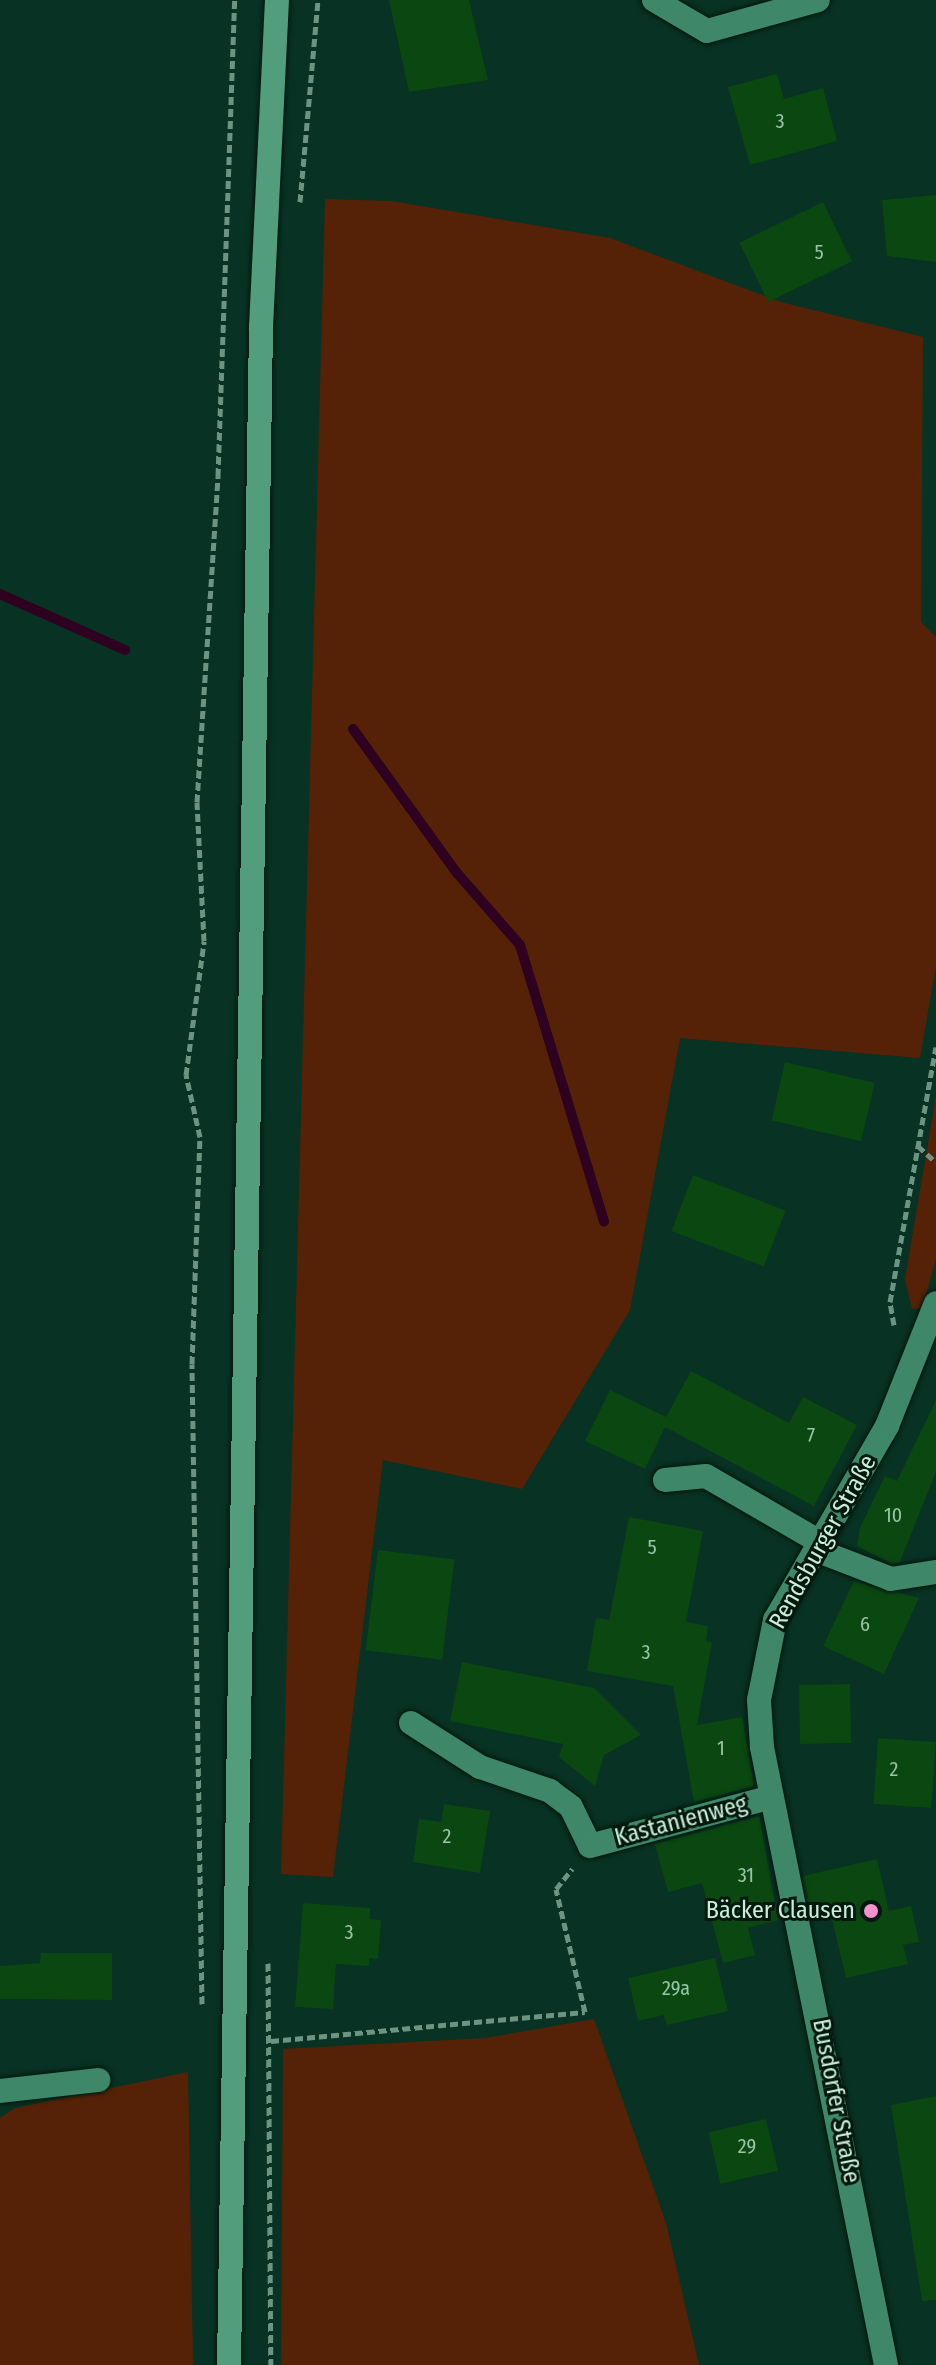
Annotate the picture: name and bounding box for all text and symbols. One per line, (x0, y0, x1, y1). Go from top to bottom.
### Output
house number: 3 (775, 109, 785, 133)
house number: 5 (814, 240, 824, 264)
house number: 7 (807, 1423, 815, 1447)
street label: Rendsburger Straße (763, 1450, 883, 1634)
house number: 10 (884, 1503, 902, 1527)
house number: 5 (647, 1535, 657, 1559)
house number: 6 (860, 1612, 870, 1636)
house number: 3 (641, 1640, 651, 1664)
house number: 1 (717, 1736, 725, 1760)
house number: 2 (890, 1757, 898, 1781)
street label: Kastanienweg (612, 1790, 750, 1852)
house number: 2 (443, 1824, 451, 1848)
house number: 31 (738, 1863, 754, 1887)
place label: Bäcker Clausen (706, 1897, 855, 1925)
marker: Bäcker Clausen (862, 1902, 880, 1920)
house number: 3 (344, 1920, 354, 1944)
house number: 29a (662, 1976, 690, 2000)
street label: Busdorfer Straße (806, 2016, 866, 2186)
house number: 29 (738, 2134, 756, 2158)

